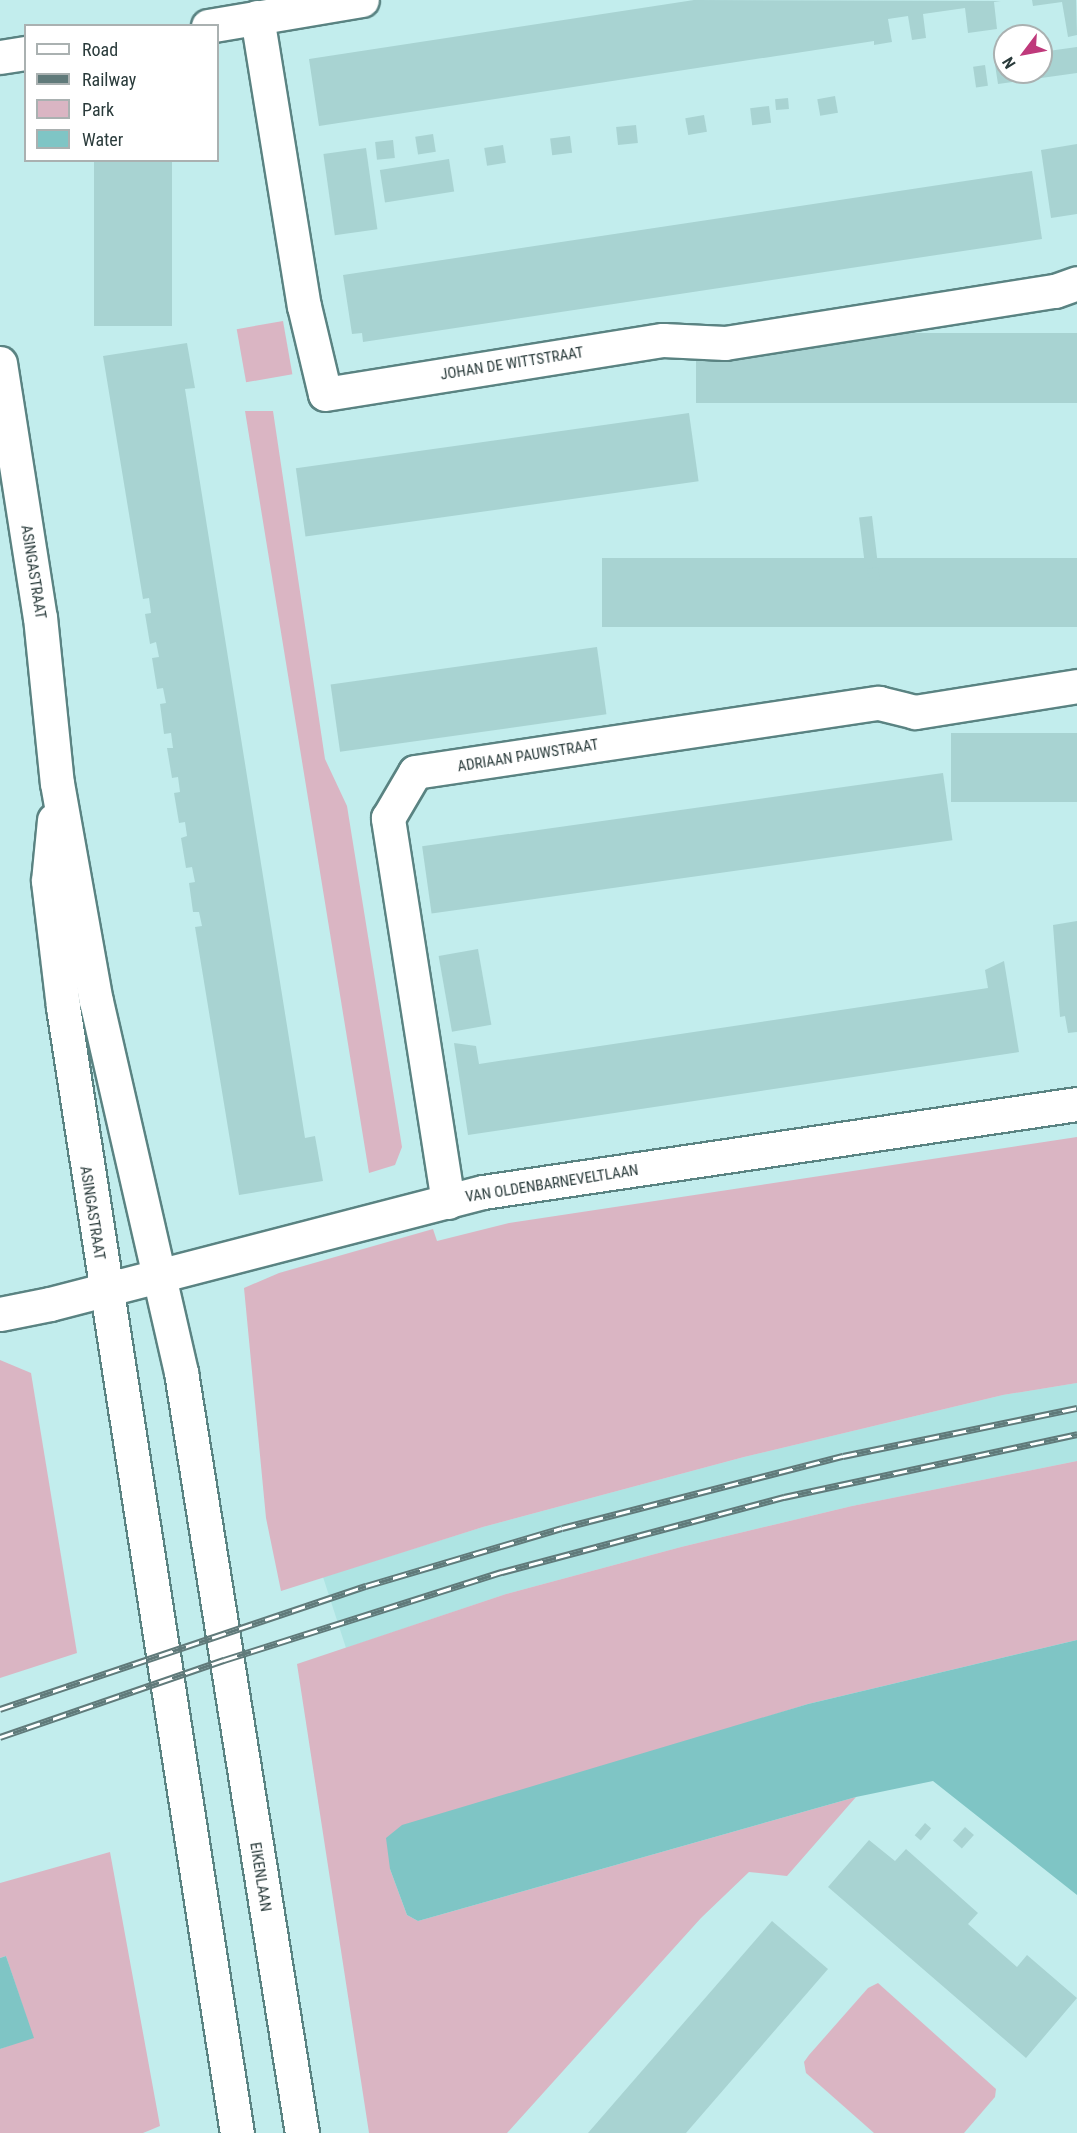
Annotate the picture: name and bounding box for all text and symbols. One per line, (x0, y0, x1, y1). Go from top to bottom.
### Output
legend (24, 24, 219, 162)
north arrow (993, 24, 1053, 84)
text: Road (82, 39, 118, 60)
text: N (998, 54, 1020, 72)
text: Railway (82, 69, 136, 90)
text: Park (82, 99, 114, 120)
text: Water (82, 129, 123, 150)
street label: JOHAN DE WITTSTRAAT (439, 344, 585, 384)
street label: ASINGASTRAAT (17, 524, 49, 620)
street label: ADRIAAN PAUWSTRAAT (456, 736, 600, 776)
street label: VAN OLDENBARNEVELTLAAN (464, 1161, 640, 1207)
street label: ASINGASTRAAT (76, 1165, 108, 1261)
street label: EIKENLAAN (246, 1841, 274, 1913)

